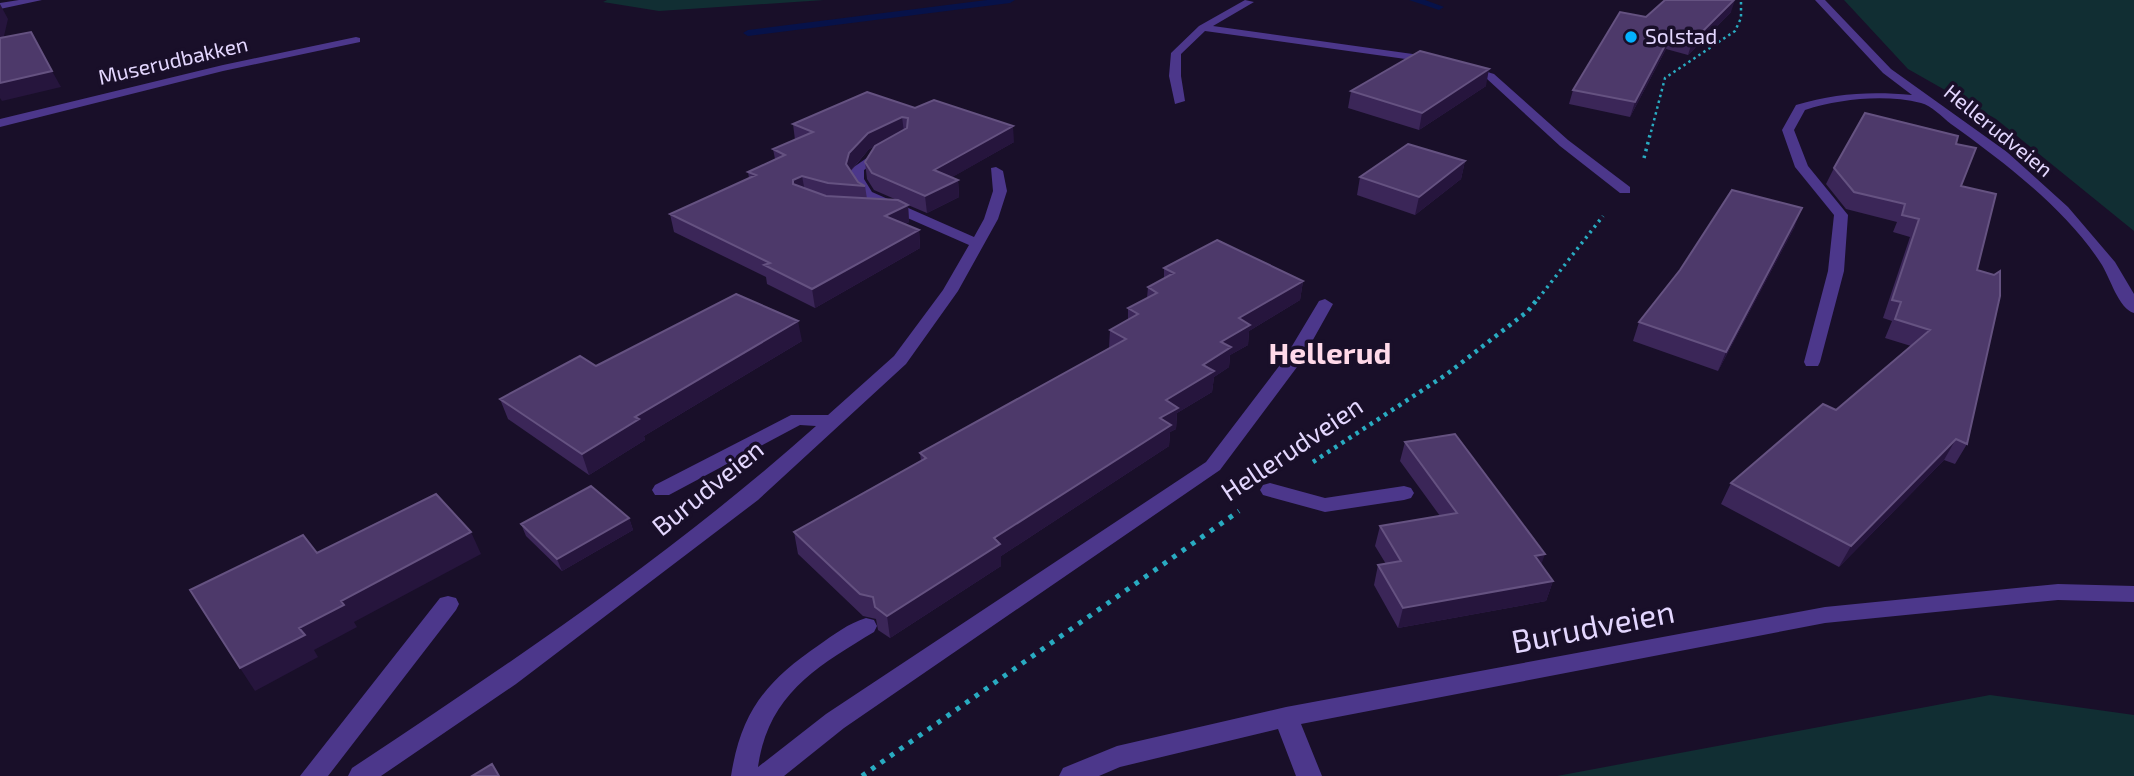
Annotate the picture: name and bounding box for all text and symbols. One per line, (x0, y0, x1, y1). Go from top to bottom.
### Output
place label: Solstad (1645, 23, 1717, 48)
marker: Solstad (1623, 29, 1639, 45)
street label: Muserudbakken (95, 30, 250, 89)
street label: Hellerudveien (1940, 78, 2058, 181)
district label: Hellerud (1269, 334, 1391, 370)
street label: Hellerudveien (1215, 389, 1368, 506)
street label: Burudveien (645, 433, 769, 541)
street label: Burudveien (1508, 591, 1677, 659)

